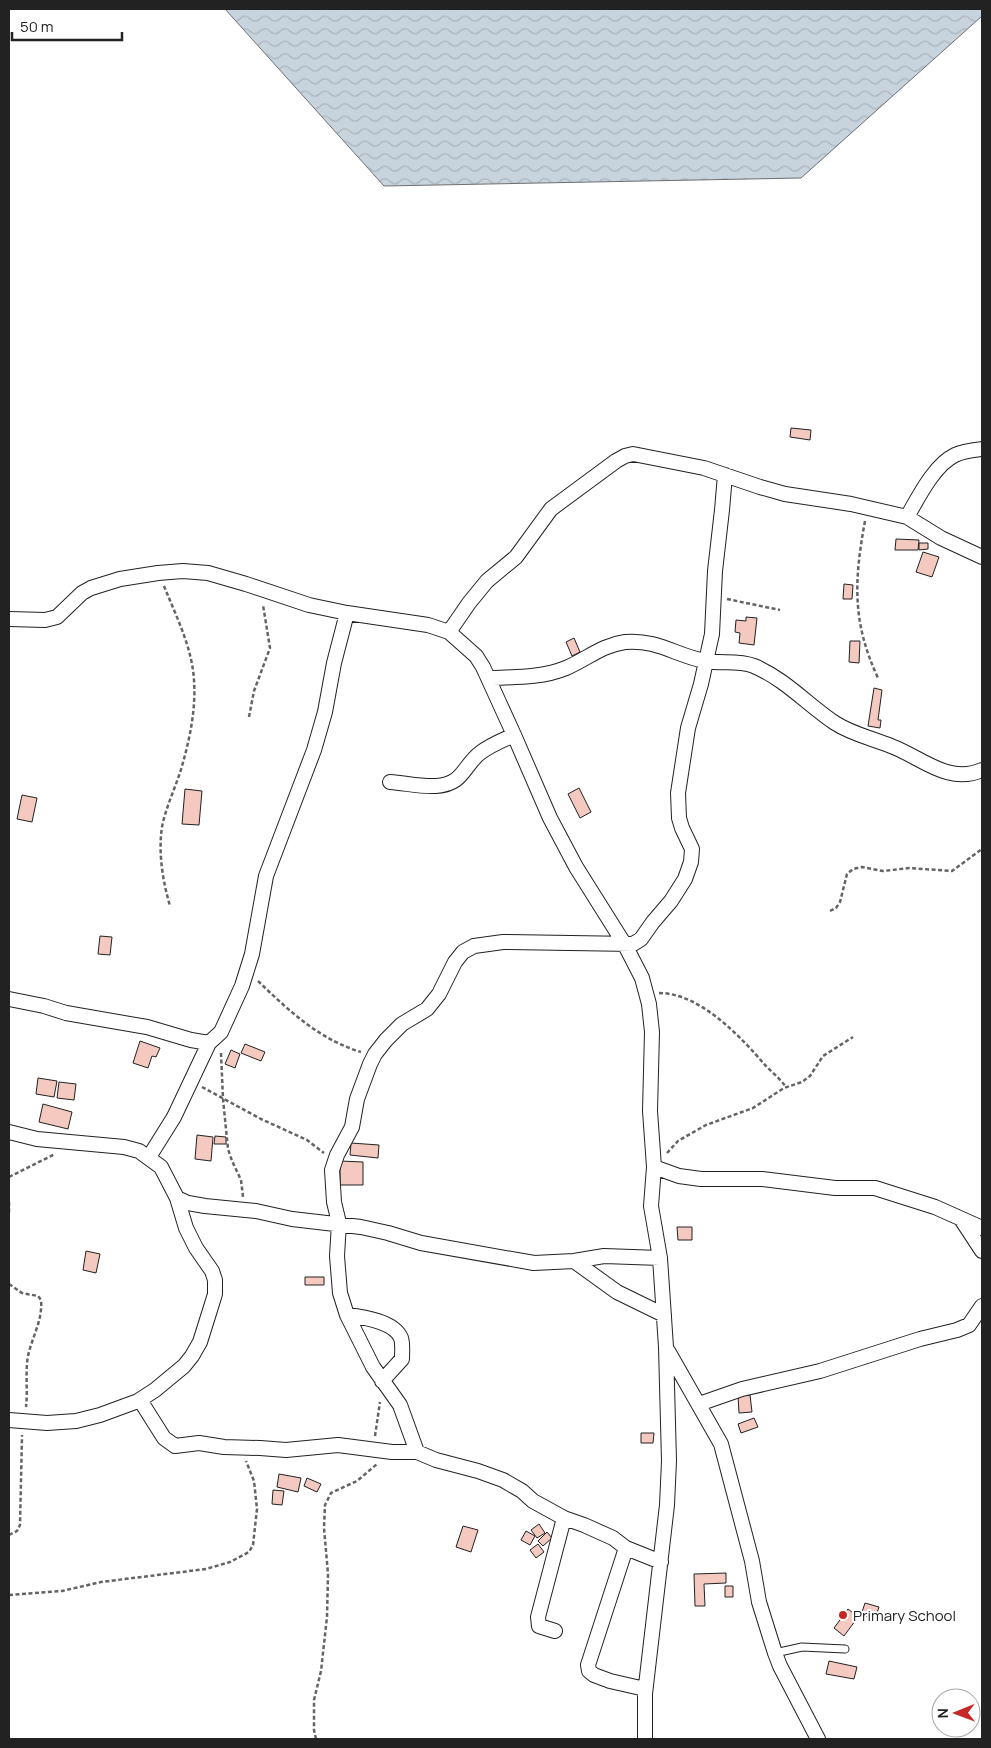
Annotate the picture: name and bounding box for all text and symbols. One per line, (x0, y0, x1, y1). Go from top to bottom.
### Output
scale bar (12, 10, 122, 42)
text: 50 m (20, 16, 54, 37)
place label: Primary School (853, 1605, 956, 1626)
marker: Primary School (837, 1609, 849, 1621)
north arrow (931, 1688, 981, 1738)
text: N (933, 1708, 952, 1718)

